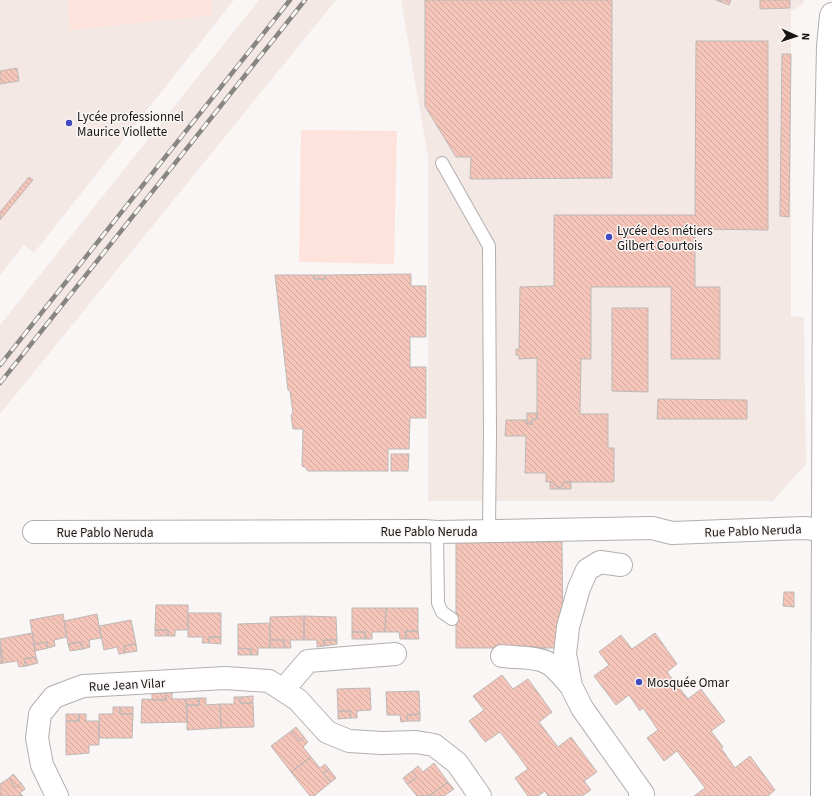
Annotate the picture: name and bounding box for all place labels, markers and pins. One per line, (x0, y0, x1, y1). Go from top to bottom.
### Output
place label: Lycée professionnel Maurice Viollette (77, 108, 184, 141)
marker: Lycée professionnel Maurice Viollette (64, 118, 74, 128)
place label: Lycée des métiers Gilbert Courtois (617, 222, 713, 255)
marker: Lycée des métiers Gilbert Courtois (604, 232, 614, 242)
place label: Mosquée Omar (647, 674, 730, 692)
marker: Mosquée Omar (634, 677, 644, 687)

